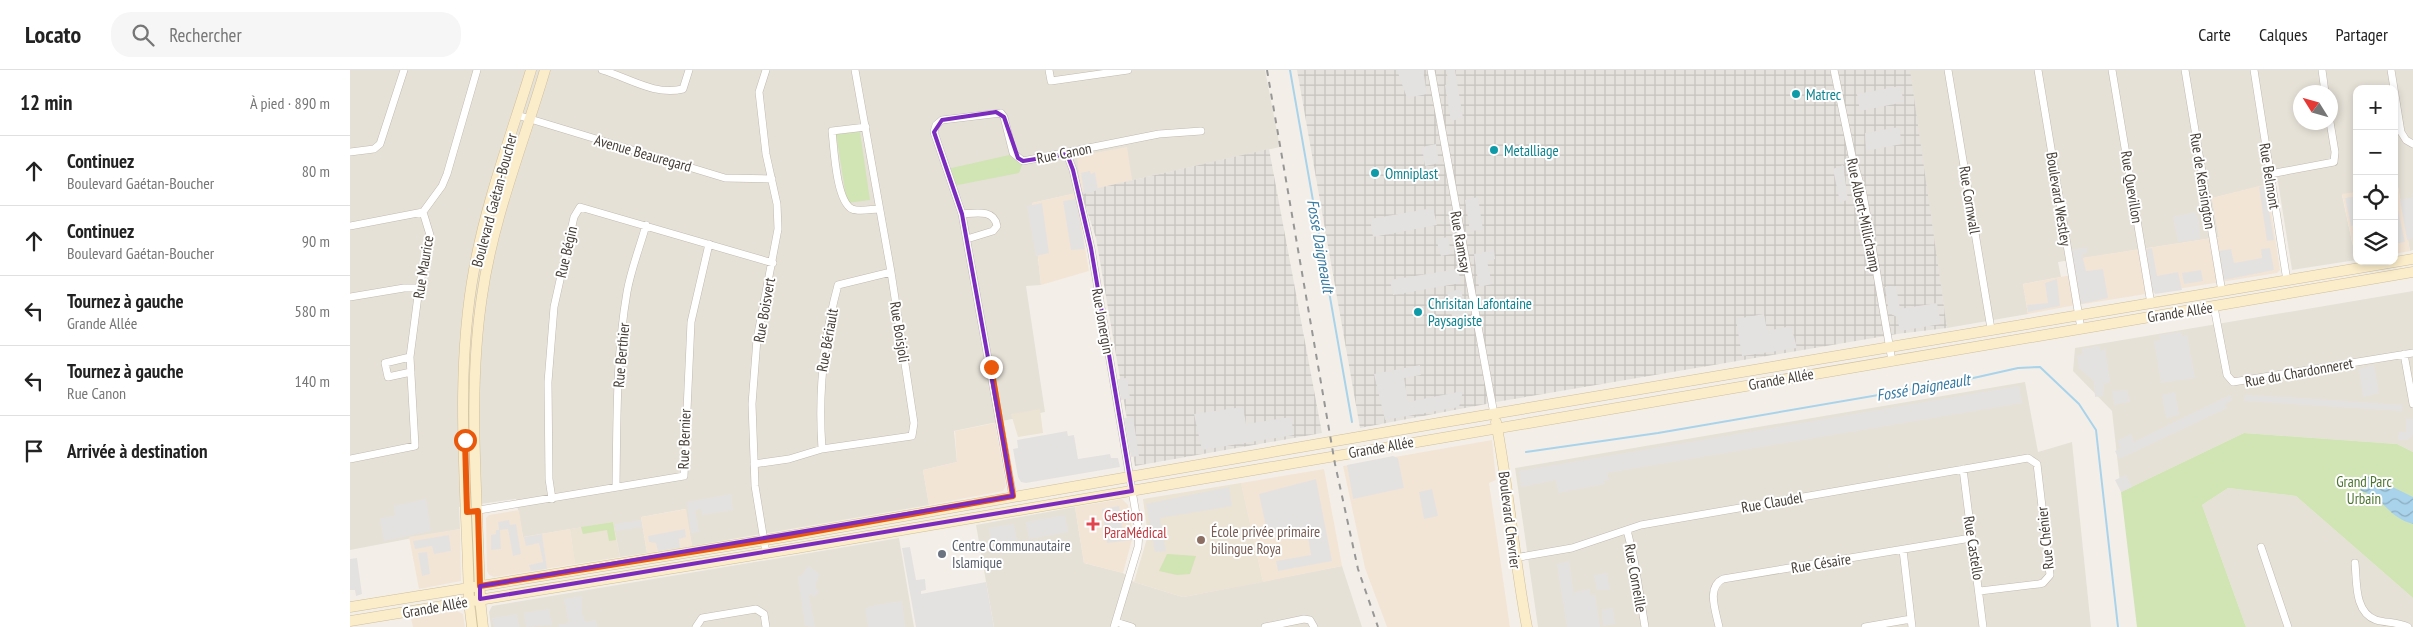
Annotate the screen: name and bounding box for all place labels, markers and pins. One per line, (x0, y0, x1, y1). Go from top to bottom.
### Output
place label: Matrec (1806, 85, 1842, 104)
marker: Matrec (1790, 88, 1802, 100)
place label: Metalliage (1504, 141, 1559, 160)
marker: Metalliage (1488, 144, 1500, 156)
place label: Omniplast (1385, 164, 1438, 183)
marker: Omniplast (1369, 167, 1381, 179)
place label: Chrisitan Lafontaine Paysagiste (1428, 294, 1532, 330)
marker: Chrisitan Lafontaine Paysagiste (1412, 306, 1424, 318)
place label: Gestion ParaMédical (1104, 506, 1167, 542)
marker: Gestion ParaMédical (1086, 517, 1100, 531)
place label: École privée primaire bilingue Roya (1211, 522, 1320, 558)
marker: École privée primaire bilingue Roya (1195, 534, 1207, 546)
place label: Centre Communautaire Islamique (952, 536, 1071, 572)
marker: Centre Communautaire Islamique (936, 548, 948, 560)

